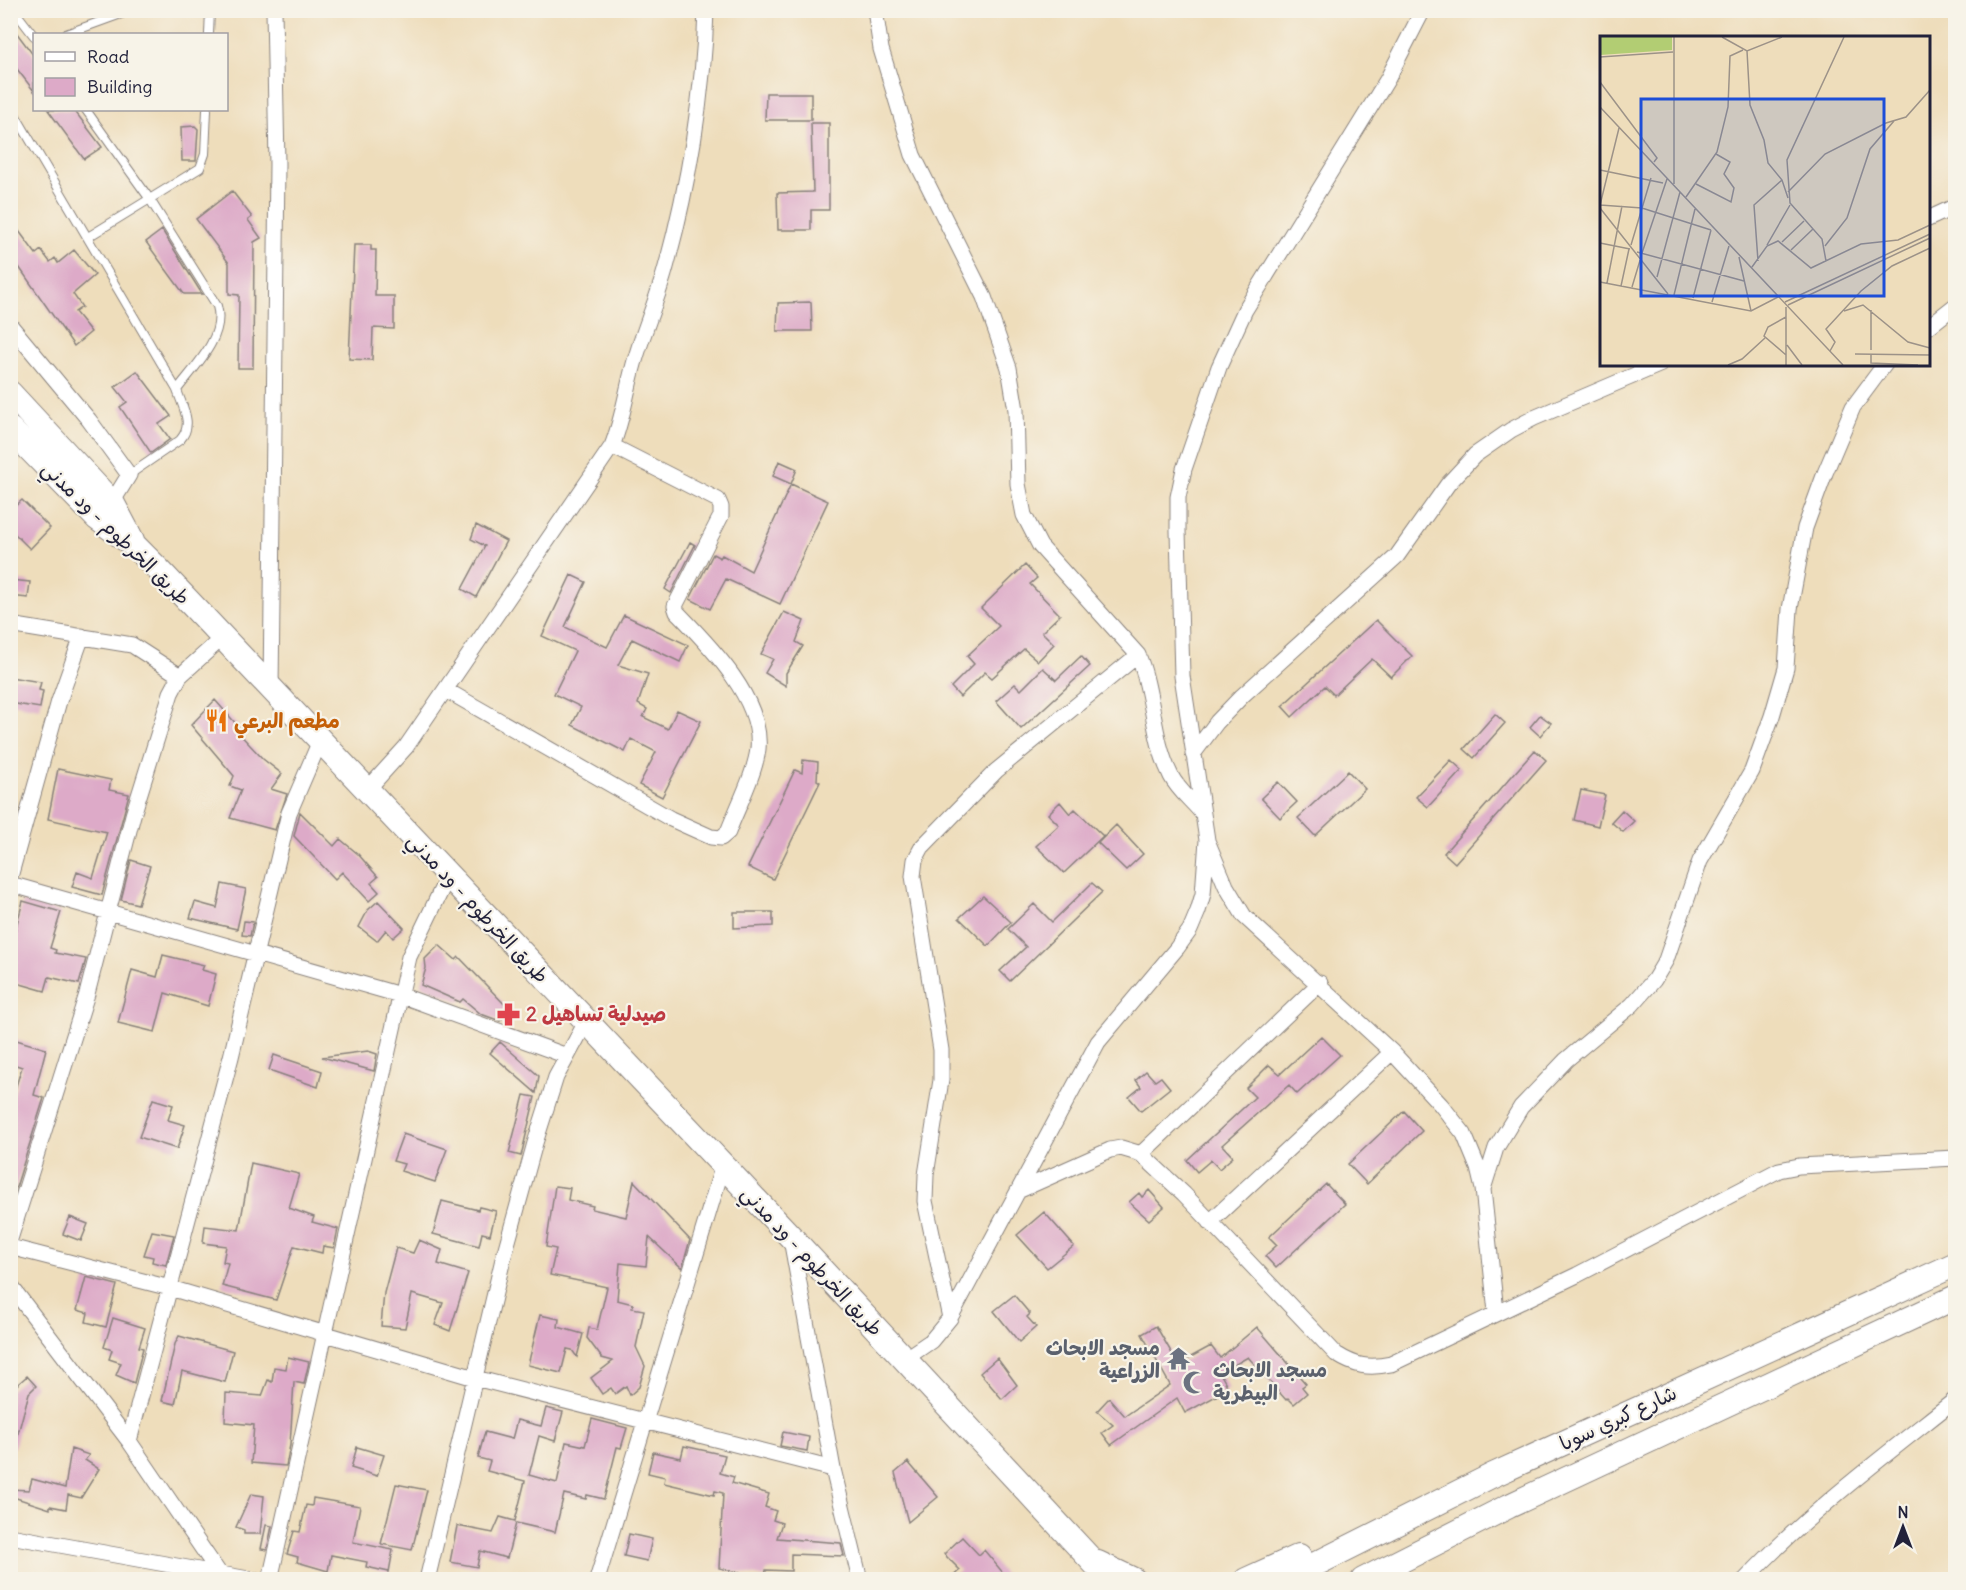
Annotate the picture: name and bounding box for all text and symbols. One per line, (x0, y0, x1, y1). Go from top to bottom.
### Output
legend (33, 33, 228, 111)
inset map (1600, 36, 1930, 366)
text: Road (87, 45, 130, 68)
text: Building (87, 75, 152, 98)
street label: طريق الخرطوم - ود مدني (33, 455, 196, 614)
restaurant icon: مطعم البرعي (203, 708, 229, 734)
place label: مطعم البرعي (234, 708, 340, 739)
street label: طريق الخرطوم - ود مدني (398, 827, 554, 992)
pharmacy icon: صيدلية تساهيل 2 (495, 1001, 521, 1027)
place label: صيدلية تساهيل 2 (526, 1001, 666, 1026)
street label: طريق الخرطوم - ود مدني (732, 1180, 888, 1345)
place label: مسجد الابحاث الزراعية (1046, 1335, 1160, 1383)
temple icon: مسجد الابحاث الزراعية (1165, 1346, 1191, 1372)
place label: مسجد الابحاث البيطرية (1213, 1357, 1327, 1406)
mosque icon: مسجد الابحاث البيطرية (1182, 1369, 1208, 1395)
street label: شارع كبري سوبا (1555, 1380, 1682, 1458)
north arrow (1873, 1497, 1933, 1557)
text: N (1897, 1502, 1909, 1522)

